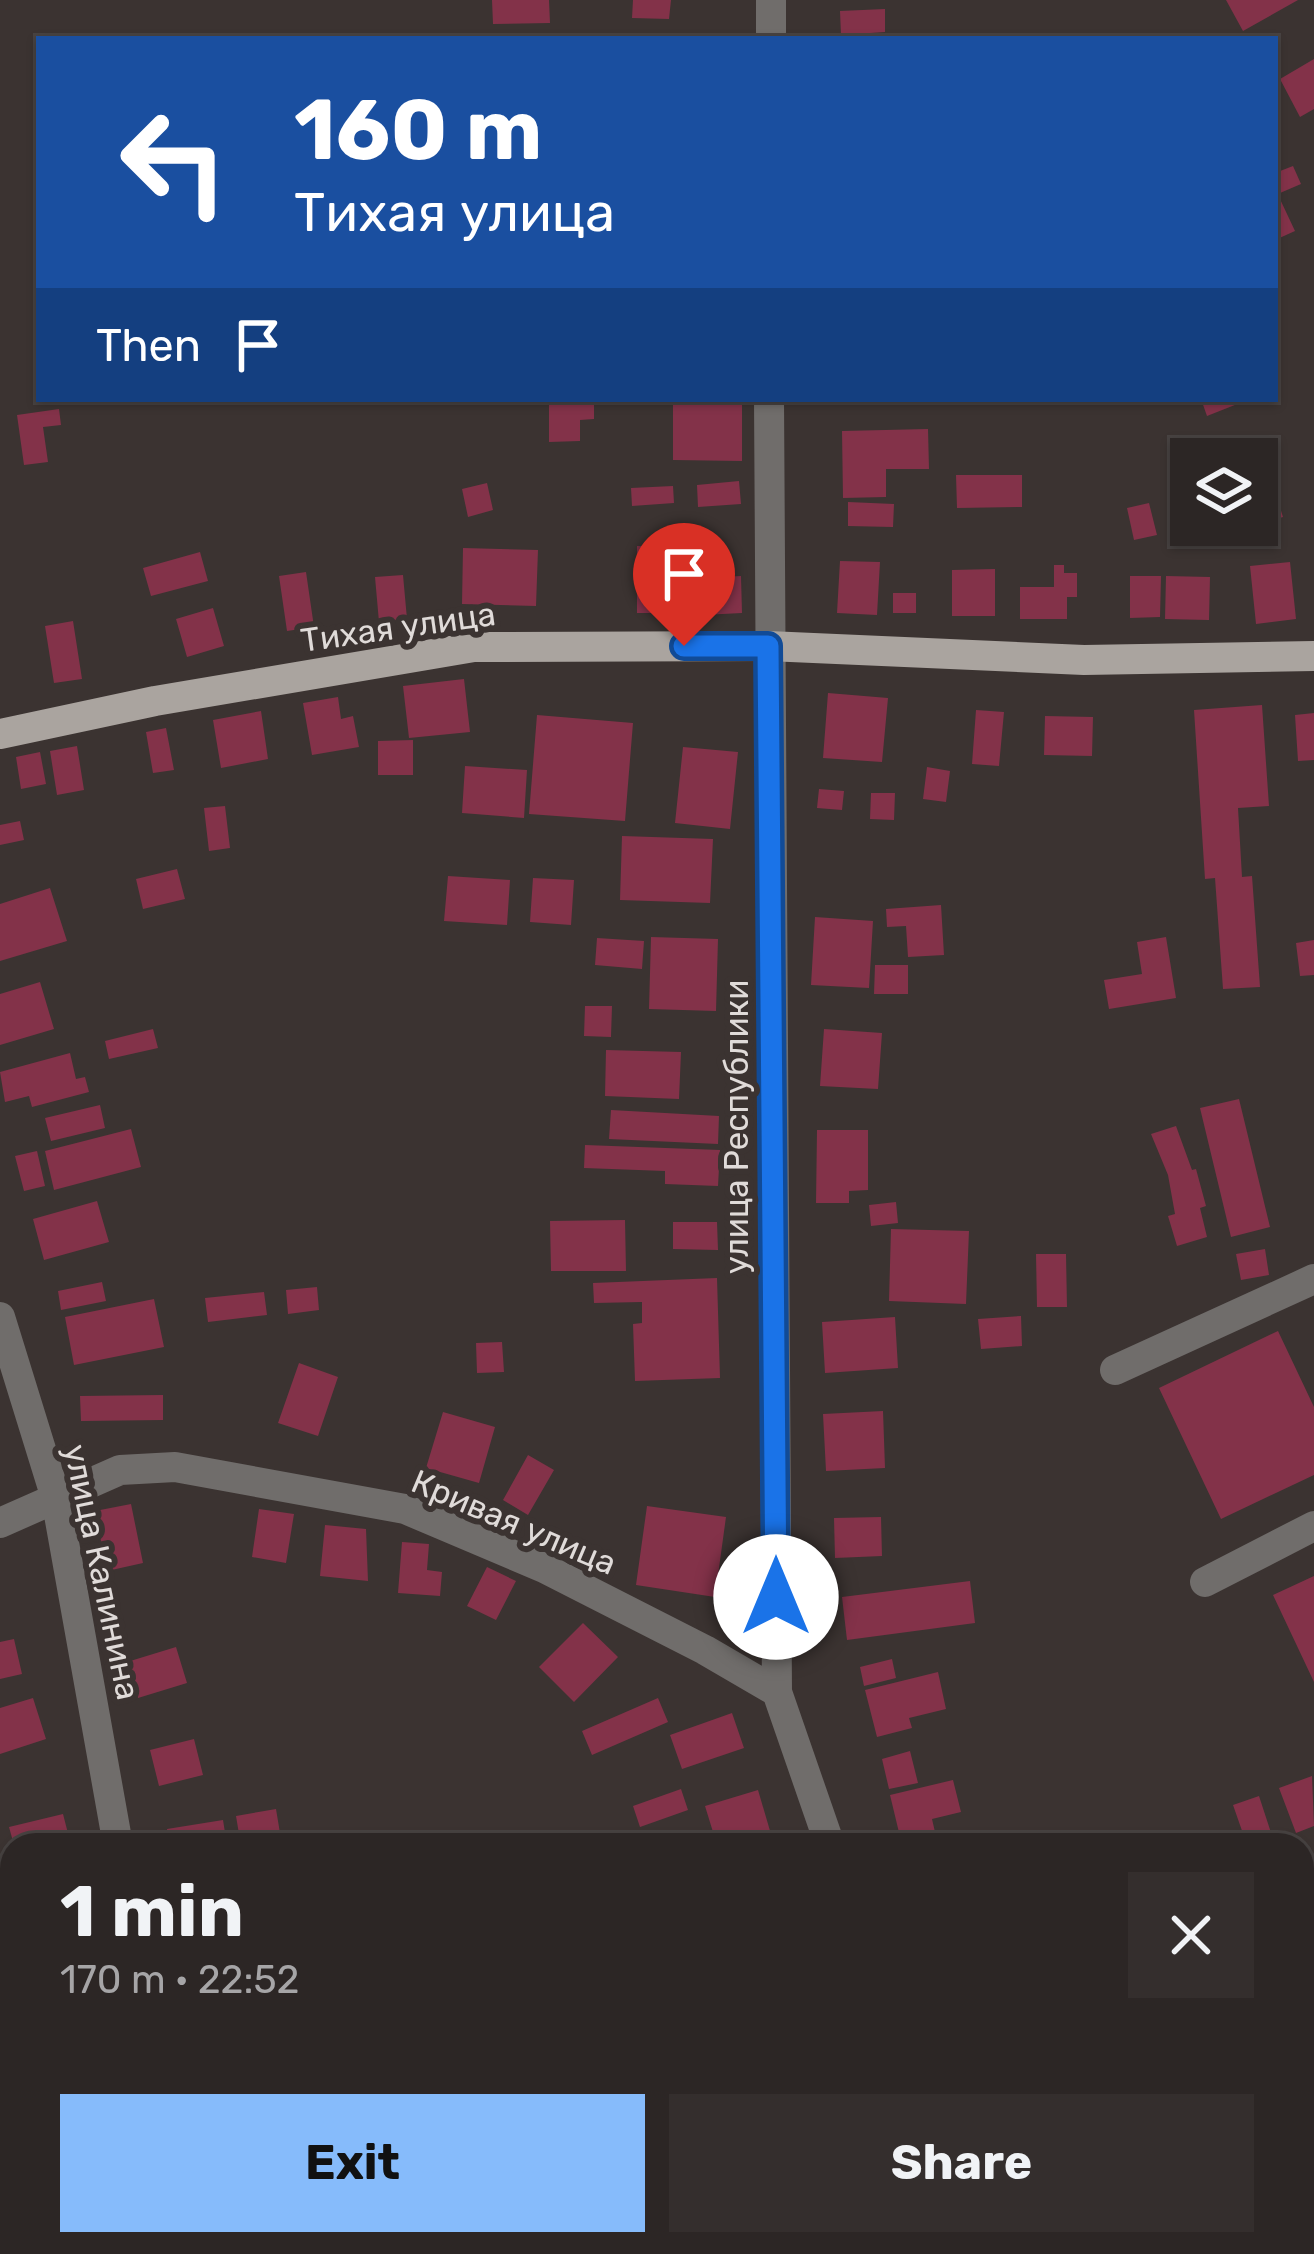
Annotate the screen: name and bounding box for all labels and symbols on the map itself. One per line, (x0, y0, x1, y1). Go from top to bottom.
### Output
pin (633, 523, 735, 646)
street label: Тихая улица (298, 594, 498, 660)
street label: улица Республики (717, 980, 756, 1274)
street label: улица Калинина (56, 1441, 148, 1703)
street label: Кривая улица (406, 1461, 622, 1583)
position arrow (713, 1534, 839, 1660)

